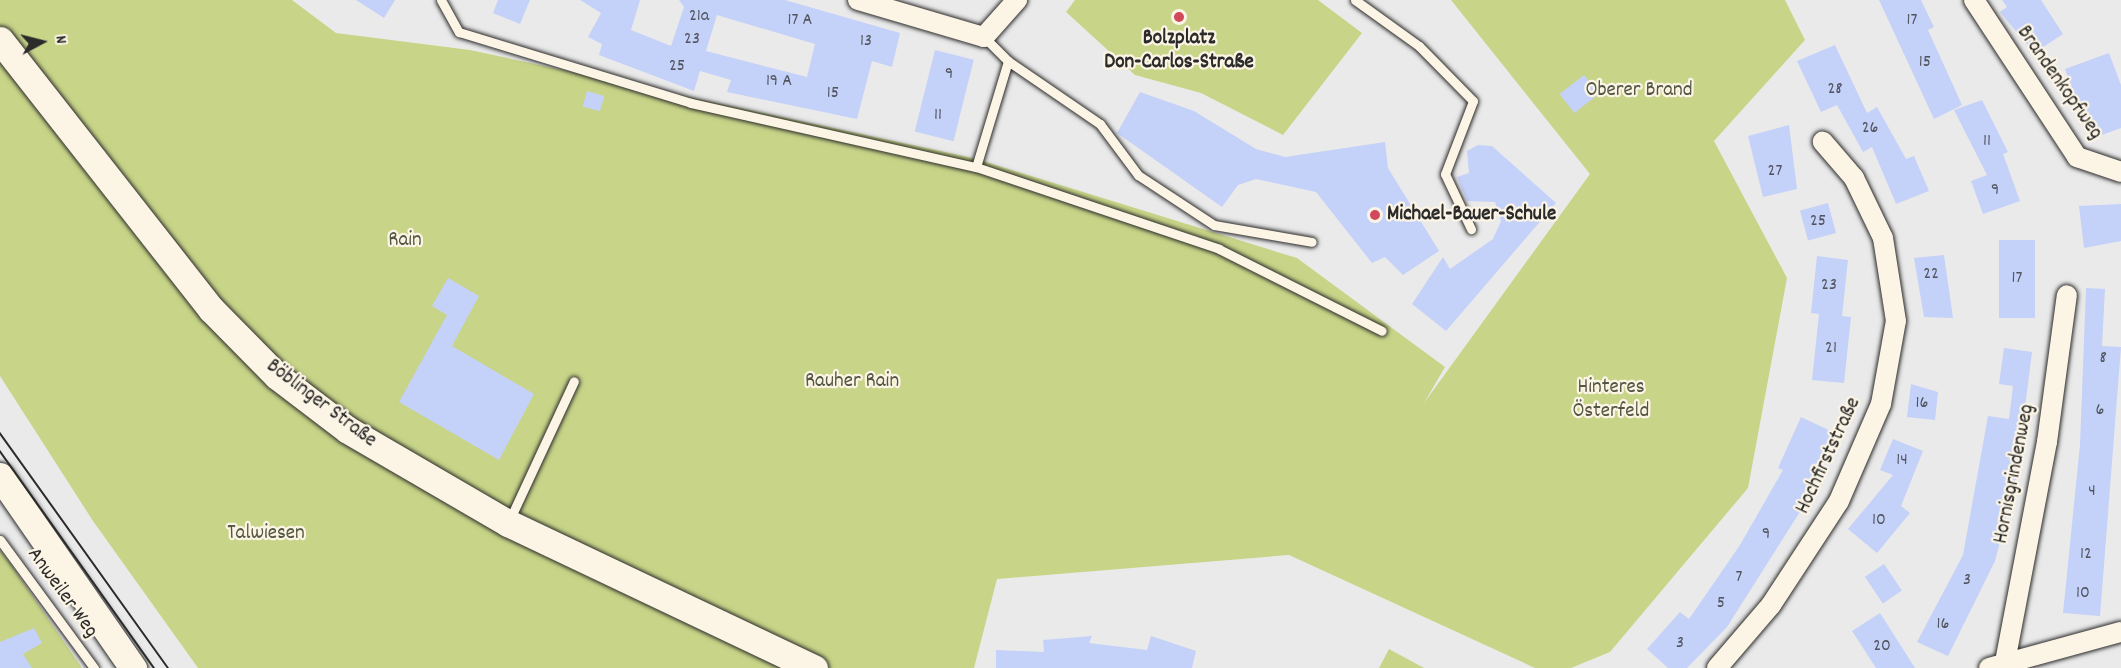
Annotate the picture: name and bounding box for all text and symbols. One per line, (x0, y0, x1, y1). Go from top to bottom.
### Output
house number: 21a (689, 6, 709, 28)
house number: 17 A (788, 10, 812, 32)
marker: Bolzplatz Don-Carlos-Straße (1172, 10, 1186, 24)
house number: 17 (1907, 10, 1917, 32)
north arrow (12, 12, 72, 72)
street label: Brandenkopfweg (2011, 21, 2107, 145)
place label: Bolzplatz Don-Carlos-Straße (1104, 26, 1254, 76)
house number: 23 (684, 29, 700, 51)
house number: 13 (860, 31, 872, 53)
text: N (48, 34, 72, 45)
house number: 15 (1919, 52, 1931, 74)
house number: 25 (669, 56, 685, 78)
house number: 9 (945, 64, 953, 86)
house number: 19 A (766, 71, 792, 93)
park label: Oberer Brand (1585, 78, 1693, 104)
house number: 28 (1827, 79, 1843, 101)
house number: 15 (827, 83, 839, 105)
house number: 11 (934, 105, 942, 127)
house number: 26 (1862, 118, 1878, 140)
house number: 11 (1983, 131, 1991, 153)
house number: 27 (1768, 161, 1782, 183)
house number: 9 (1991, 180, 1999, 202)
place label: Michael-Bauer-Schule (1387, 202, 1556, 228)
marker: Michael-Bauer-Schule (1368, 208, 1382, 222)
house number: 25 (1810, 211, 1826, 233)
park label: Rain (388, 228, 422, 254)
house number: 22 (1923, 264, 1939, 286)
house number: 17 (2012, 268, 2022, 290)
house number: 23 (1821, 275, 1837, 297)
house number: 21 (1825, 338, 1837, 360)
house number: 8 (2099, 348, 2107, 370)
street label: Böblinger Straße (261, 354, 381, 454)
park label: Rauher Rain (805, 369, 899, 395)
park label: Hinteres Österfeld (1573, 375, 1649, 425)
house number: 16 (1916, 393, 1928, 415)
street label: Hochfirststraße (1791, 394, 1867, 518)
house number: 6 (2096, 400, 2104, 422)
street label: Hornisgrindenweg (1989, 402, 2041, 546)
house number: 14 (1896, 450, 1908, 472)
house number: 4 (2088, 481, 2096, 503)
house number: 10 (1872, 510, 1886, 532)
park label: Talwiesen (227, 521, 305, 547)
house number: 9 (1762, 524, 1770, 546)
street label: Anweiler Weg (21, 543, 103, 643)
house number: 12 (2080, 544, 2092, 566)
house number: 7 (1736, 567, 1742, 589)
house number: 3 (1963, 570, 1971, 592)
house number: 10 (2076, 583, 2090, 605)
house number: 5 (1717, 593, 1725, 615)
house number: 16 (1937, 614, 1949, 636)
house number: 3 (1676, 633, 1684, 655)
house number: 20 (1873, 636, 1891, 658)

